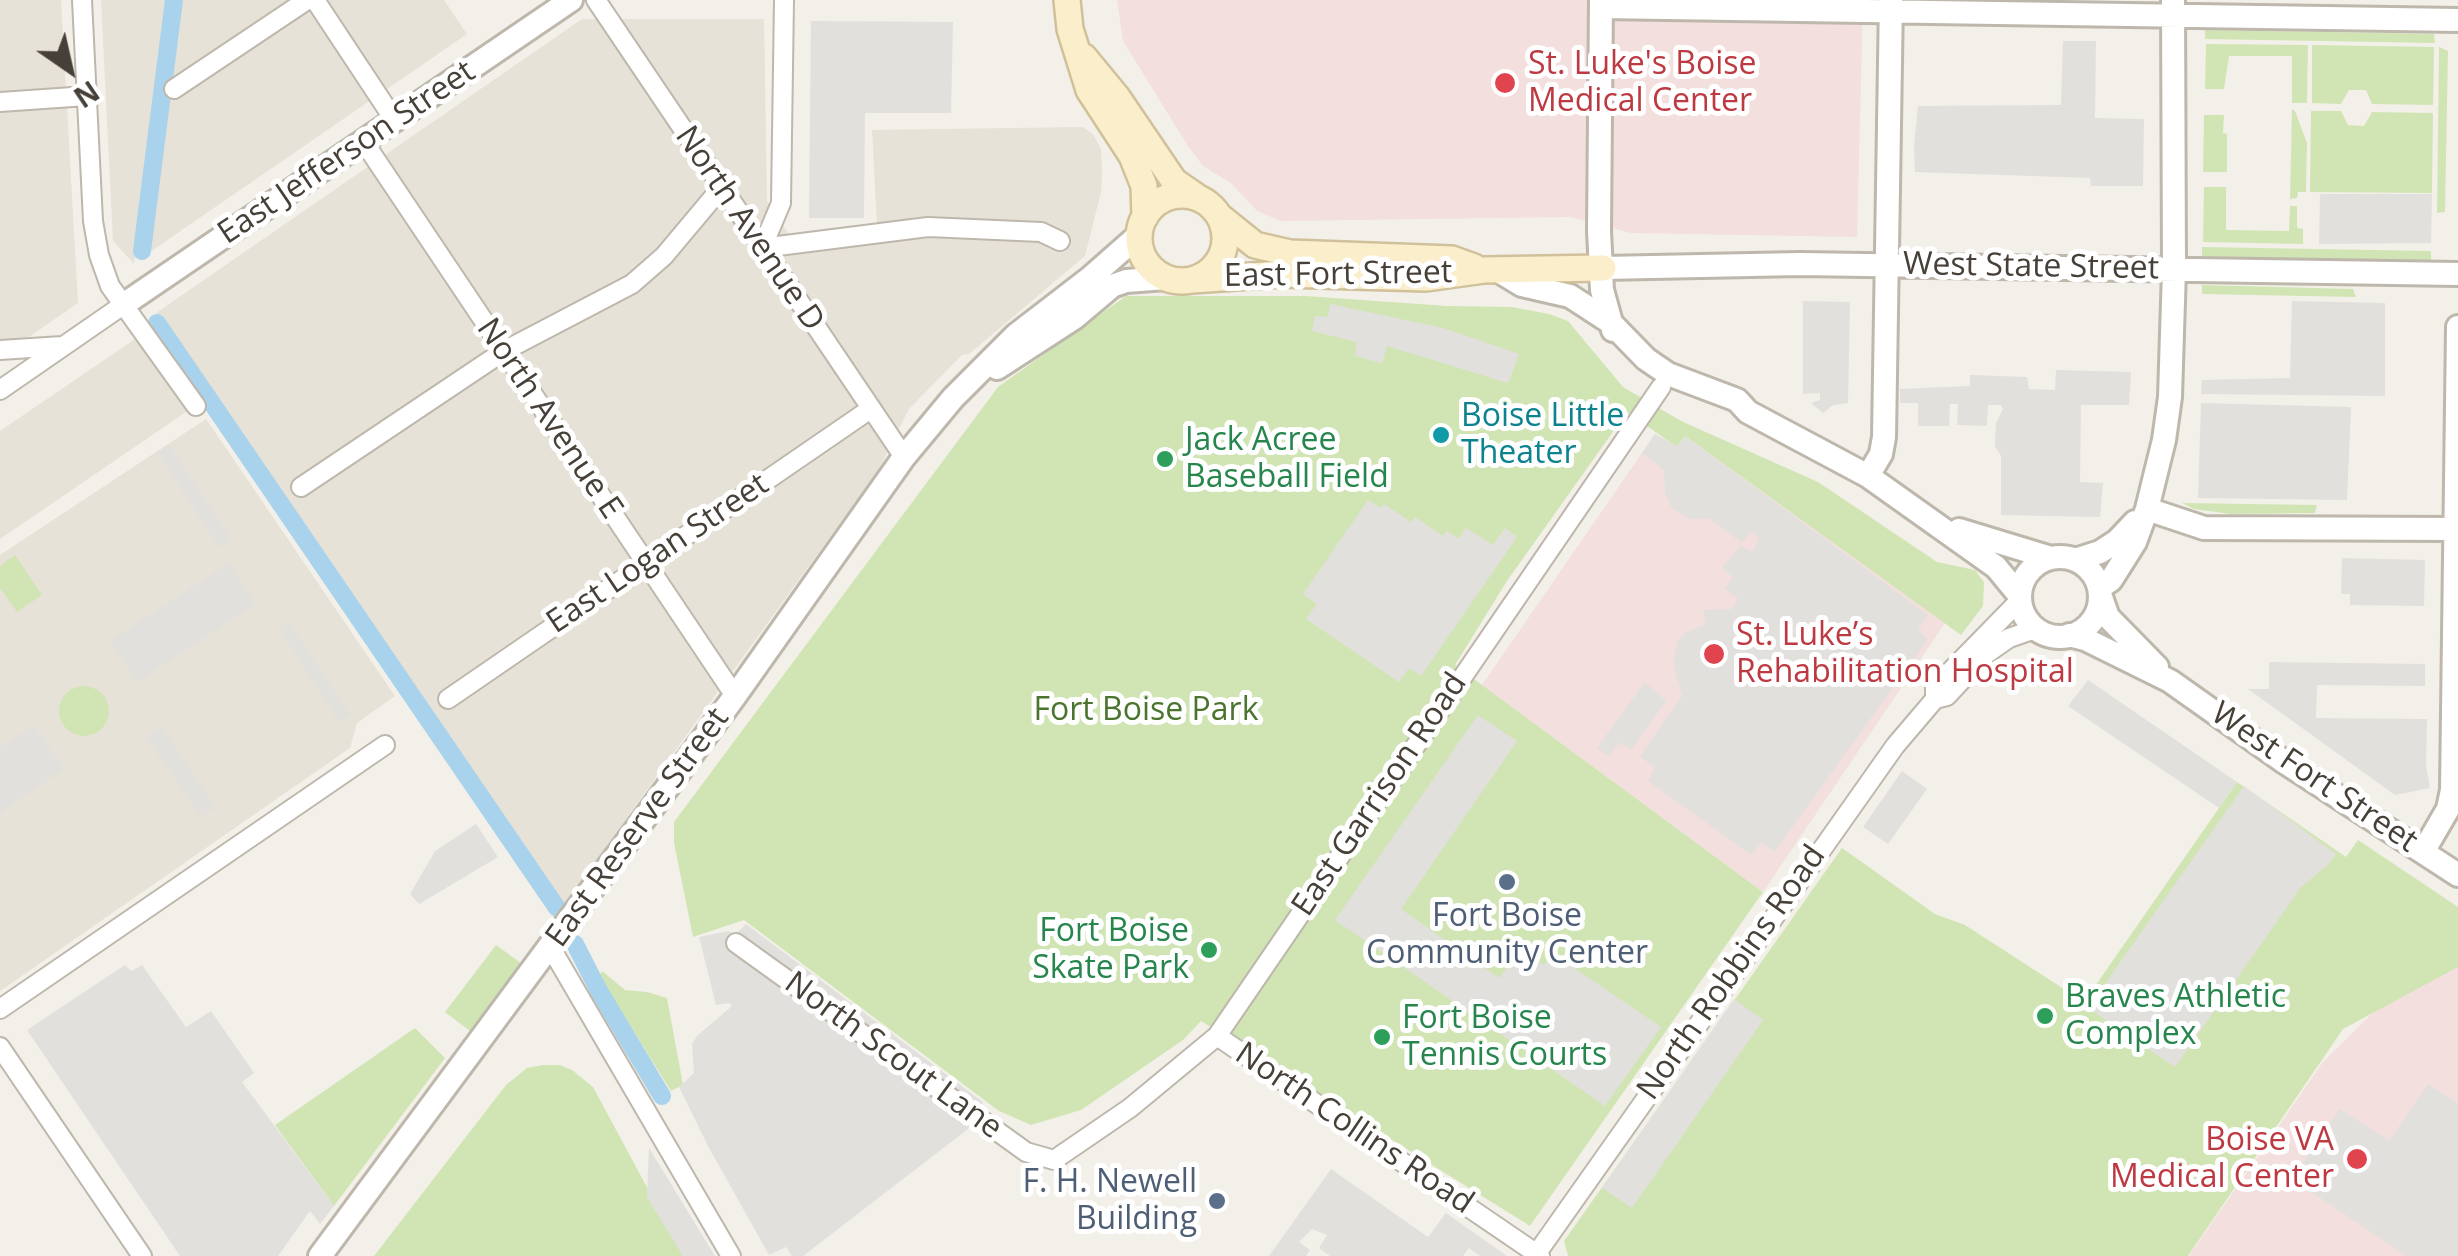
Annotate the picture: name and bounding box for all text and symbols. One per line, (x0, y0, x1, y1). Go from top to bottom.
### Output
north arrow (20, 20, 120, 120)
place label: St. Luke's Boise Medical Center (1528, 46, 1757, 121)
street label: East Jefferson Street (211, 53, 483, 253)
marker: St. Luke's Boise Medical Center (1492, 70, 1518, 96)
text: N (67, 73, 107, 117)
street label: North Avenue D (666, 119, 832, 339)
street label: West State Street (1903, 246, 2159, 288)
street label: East Fort Street (1223, 254, 1453, 296)
street label: North Avenue E (468, 312, 630, 526)
place label: Boise Little Theater (1461, 398, 1624, 473)
place label: Jack Acree Baseball Field (1185, 422, 1389, 497)
marker: Boise Little Theater (1430, 424, 1452, 446)
marker: Jack Acree Baseball Field (1154, 448, 1176, 470)
street label: East Logan Street (540, 466, 776, 642)
place label: St. Luke’s Rehabilitation Hospital (1736, 617, 2074, 692)
marker: St. Luke’s Rehabilitation Hospital (1701, 641, 1727, 667)
street label: East Garrison Road (1285, 666, 1475, 924)
park label: Fort Boise Park (1033, 692, 1259, 730)
street label: West Fort Street (2204, 695, 2424, 861)
street label: East Reserve Street (538, 701, 738, 955)
street label: North Robbins Road (1630, 838, 1834, 1108)
marker: Fort Boise Community Center (1496, 871, 1518, 893)
place label: Fort Boise Community Center (1366, 898, 1648, 973)
place label: Fort Boise Skate Park (1032, 913, 1189, 988)
marker: Fort Boise Skate Park (1198, 939, 1220, 961)
street label: North Scout Lane (777, 964, 1009, 1148)
place label: Braves Athletic Complex (2065, 979, 2286, 1054)
place label: Fort Boise Tennis Courts (1402, 1000, 1607, 1075)
marker: Braves Athletic Complex (2034, 1005, 2056, 1027)
marker: Fort Boise Tennis Courts (1371, 1026, 1393, 1048)
street label: North Collins Road (1228, 1035, 1480, 1223)
place label: Boise VA Medical Center (2110, 1122, 2334, 1197)
marker: Boise VA Medical Center (2344, 1146, 2370, 1172)
place label: F. H. Newell Building (1022, 1164, 1197, 1239)
marker: F. H. Newell Building (1206, 1190, 1228, 1212)

